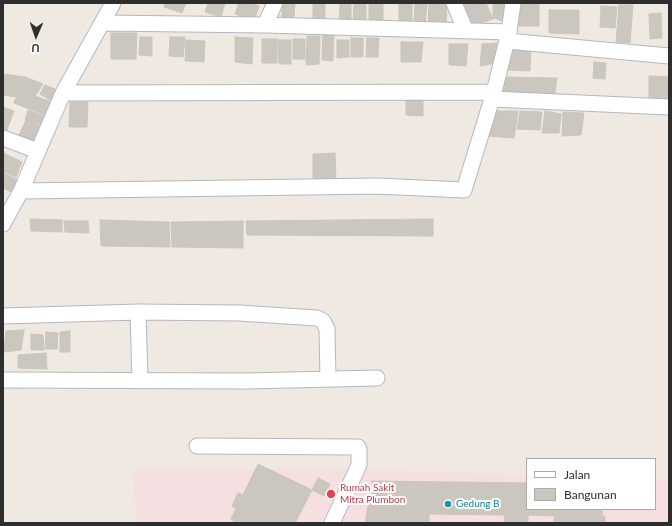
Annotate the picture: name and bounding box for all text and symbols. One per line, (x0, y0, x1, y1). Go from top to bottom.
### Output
north arrow (16, 16, 56, 56)
text: U (31, 42, 40, 55)
legend (526, 458, 656, 510)
text: Jalan (564, 467, 590, 482)
place label: Rumah Sakit Mitra Plumbon (340, 482, 405, 506)
text: Bangunan (564, 487, 617, 502)
marker: Rumah Sakit Mitra Plumbon (325, 488, 337, 500)
place label: Gedung B (456, 498, 500, 510)
marker: Gedung B (443, 499, 453, 509)

